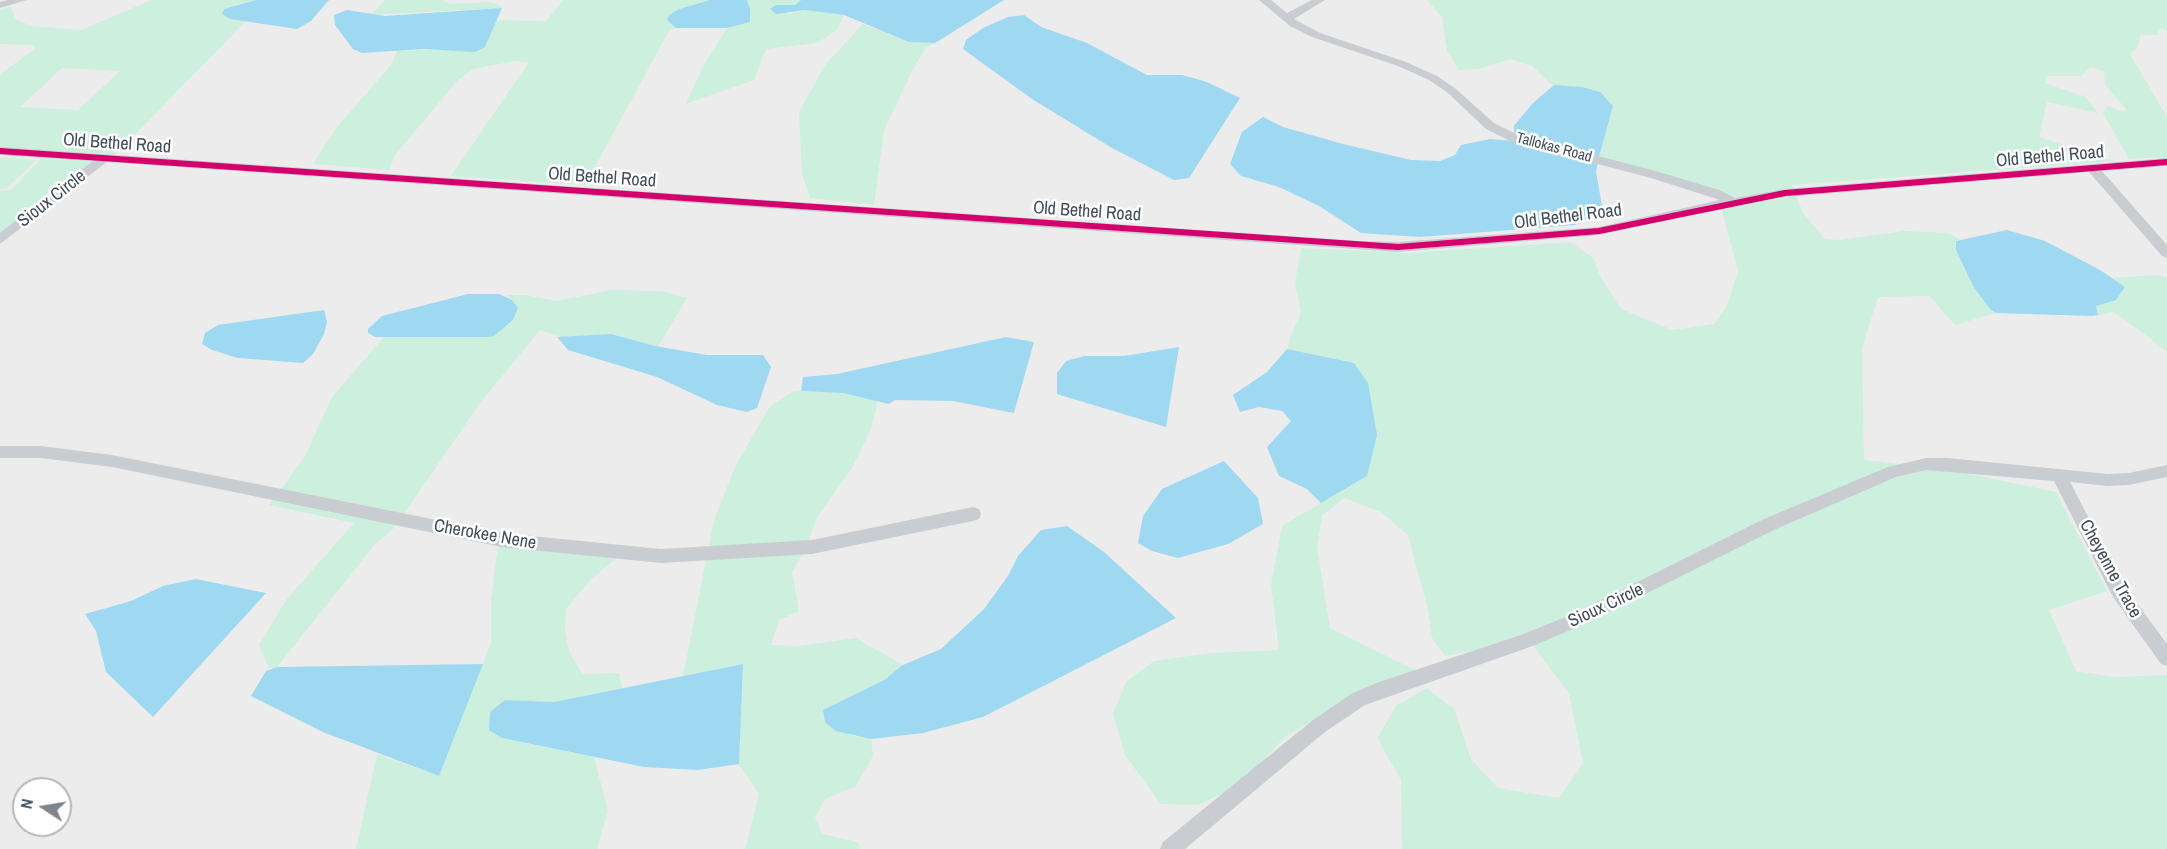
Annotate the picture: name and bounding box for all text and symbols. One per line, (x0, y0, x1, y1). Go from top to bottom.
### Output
street label: Old Bethel Road (62, 129, 172, 159)
street label: Tallokas Road (1514, 129, 1594, 167)
street label: Old Bethel Road (1995, 142, 2105, 172)
street label: Old Bethel Road (547, 163, 657, 193)
street label: Sioux Circle (14, 166, 90, 232)
street label: Old Bethel Road (1032, 197, 1142, 227)
street label: Old Bethel Road (1513, 200, 1623, 234)
street label: Cherokee Nene (432, 515, 538, 555)
street label: Cheyenne Trace (2074, 516, 2146, 622)
street label: Sioux Circle (1565, 579, 1647, 633)
north arrow (12, 777, 72, 837)
text: N (15, 797, 38, 811)

